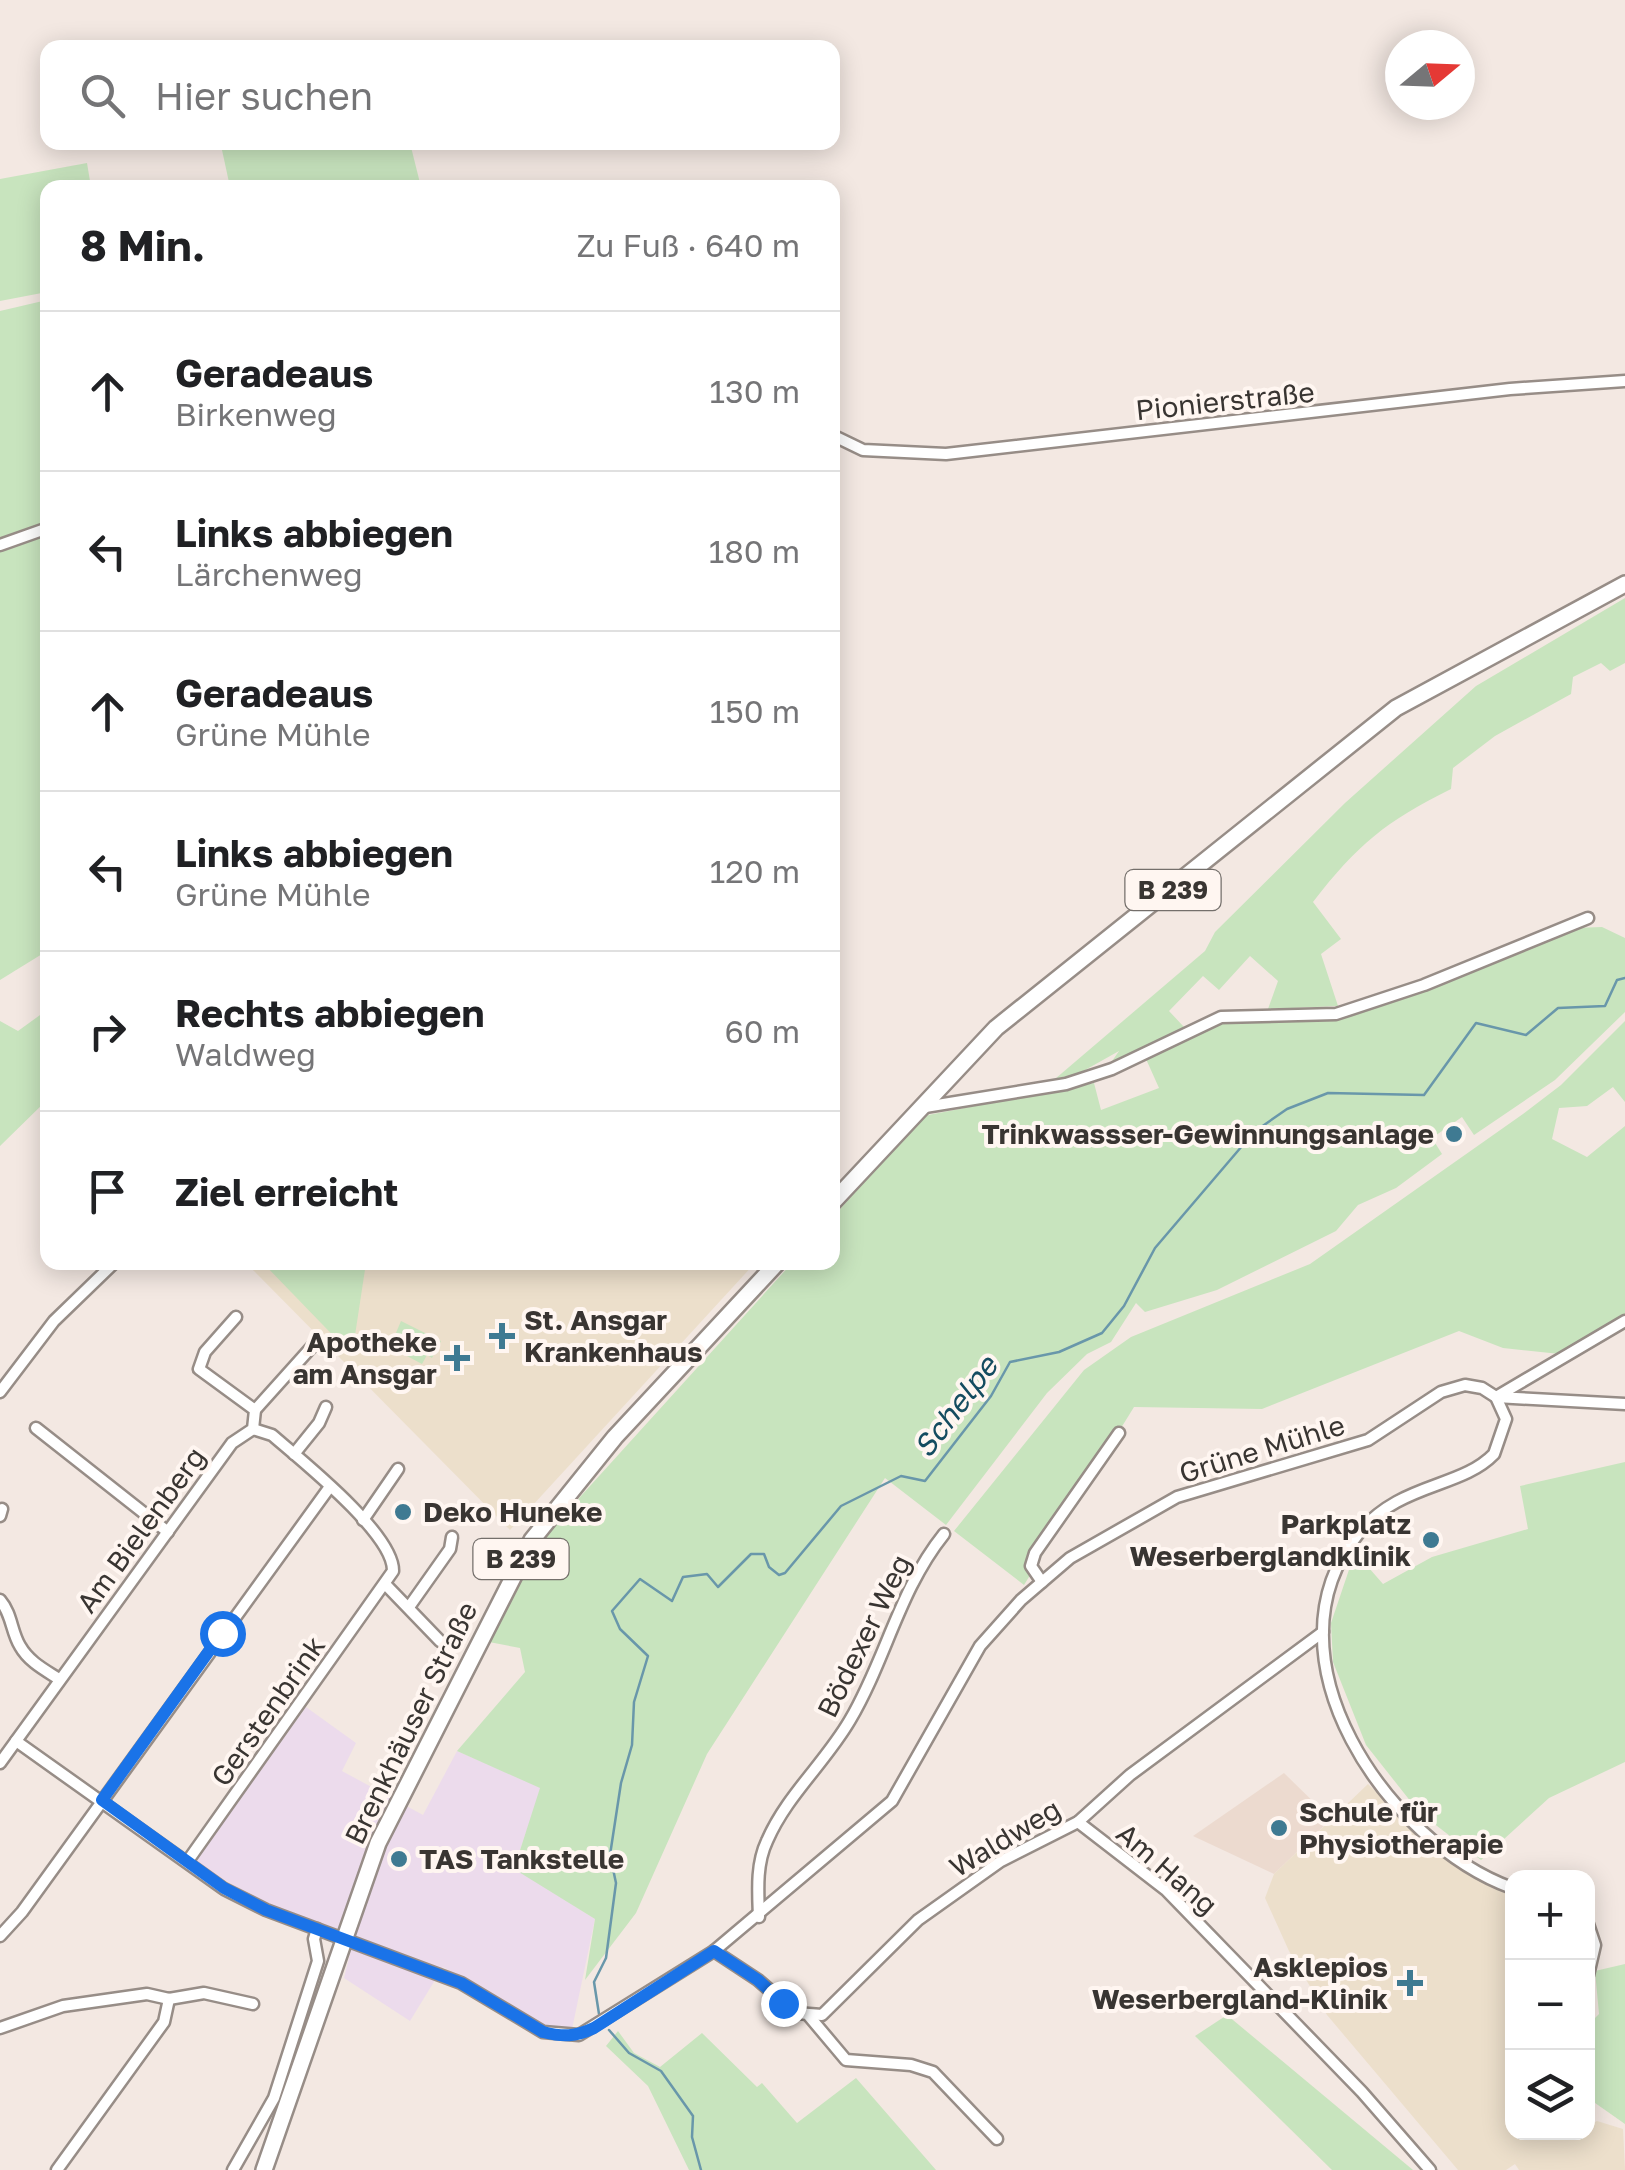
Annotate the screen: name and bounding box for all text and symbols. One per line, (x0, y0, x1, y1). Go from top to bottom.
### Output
north arrow (1385, 30, 1475, 120)
search box (40, 40, 840, 150)
icon: search (75, 68, 130, 123)
text: Hier suchen (155, 73, 373, 118)
text: 8 Min. (80, 220, 205, 270)
text: Zu Fuß · 640 m (576, 226, 800, 264)
text: Geradeaus (175, 350, 373, 395)
icon: ahead (80, 364, 135, 419)
text: 130 m (710, 372, 800, 410)
street label: Pionierstraße (1134, 375, 1316, 426)
text: Birkenweg (175, 395, 337, 433)
text: Links abbiegen (175, 510, 453, 555)
icon: left (80, 524, 135, 579)
text: 180 m (709, 532, 800, 570)
text: Lärchenweg (175, 555, 363, 593)
text: Geradeaus (175, 670, 373, 715)
icon: ahead (80, 684, 135, 739)
text: 150 m (710, 692, 800, 730)
text: Grüne Mühle (175, 715, 371, 753)
text: Links abbiegen (175, 830, 453, 875)
icon: left (80, 844, 135, 899)
text: 120 m (710, 852, 800, 890)
road number: B 239 (1126, 870, 1220, 910)
text: Grüne Mühle (175, 875, 371, 913)
text: Rechts abbiegen (175, 990, 484, 1035)
icon: right (80, 1004, 135, 1059)
text: 60 m (724, 1012, 800, 1050)
text: Waldweg (175, 1035, 316, 1073)
place label: Trinkwassser-Gewinnungsanlage (982, 1117, 1434, 1150)
marker: Trinkwassser-Gewinnungsanlage (1443, 1123, 1465, 1145)
icon: arrive (80, 1164, 135, 1219)
text: Ziel erreicht (175, 1169, 398, 1214)
place label: St. Ansgar Krankenhaus (524, 1303, 703, 1368)
marker: St. Ansgar Krankenhaus (489, 1323, 515, 1349)
place label: Apotheke am Ansgar (292, 1325, 437, 1390)
marker: Apotheke am Ansgar (446, 1347, 468, 1369)
water label: Schelpe (906, 1347, 1006, 1464)
street label: Grüne Mühle (1175, 1408, 1349, 1489)
street label: Am Bielenberg (69, 1441, 212, 1619)
place label: Deko Huneke (423, 1495, 603, 1528)
marker: Deko Huneke (392, 1501, 414, 1523)
place label: Parkplatz Weserberglandklinik (1129, 1507, 1411, 1572)
marker: Parkplatz Weserberglandklinik (1420, 1529, 1442, 1551)
road number: B 239 (474, 1539, 568, 1579)
street label: Bödexer Weg (810, 1549, 917, 1722)
street label: Brenkhäuser Straße (338, 1596, 484, 1849)
route start (200, 1611, 246, 1657)
street label: Gerstenbrink (204, 1629, 331, 1792)
street label: Waldweg (943, 1792, 1066, 1883)
place label: Schule für Physiotherapie (1299, 1795, 1504, 1860)
street label: Am Hang (1110, 1816, 1224, 1921)
marker: Schule für Physiotherapie (1268, 1817, 1290, 1839)
place label: TAS Tankstelle (419, 1842, 624, 1875)
marker: TAS Tankstelle (388, 1848, 410, 1870)
map controls (1505, 1870, 1595, 2140)
button: + (1505, 1870, 1595, 1960)
place label: Asklepios Weserbergland-Klinik (1092, 1950, 1388, 2015)
button: − (1505, 1960, 1595, 2050)
marker: Asklepios Weserbergland-Klinik (1397, 1970, 1423, 1996)
route end (761, 1981, 807, 2027)
button: layers (1505, 2050, 1595, 2140)

